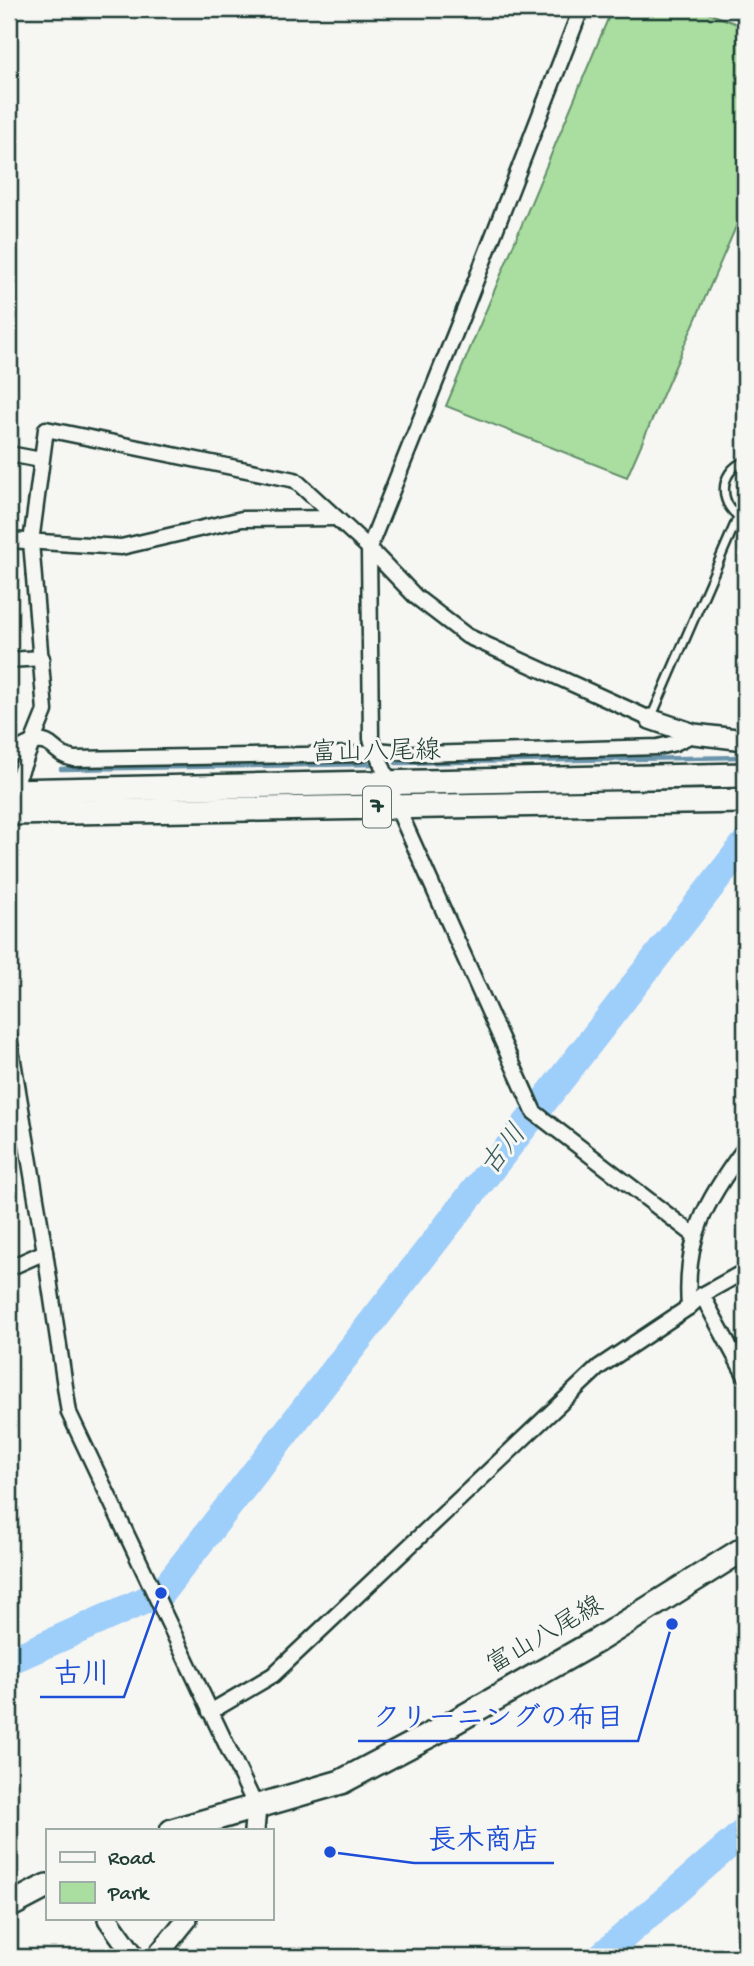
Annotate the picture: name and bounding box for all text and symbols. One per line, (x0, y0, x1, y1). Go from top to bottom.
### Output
street label: 富山八尾線 (311, 736, 441, 771)
road number: 7 (363, 786, 391, 828)
water label: 古川 (474, 1118, 535, 1183)
street label: 富山八尾線 (481, 1590, 610, 1683)
callout: 古川 (40, 1648, 124, 1697)
text: 古川 (54, 1659, 110, 1693)
callout: クリーニングの布目 (358, 1692, 638, 1741)
text: クリーニングの布目 (372, 1702, 624, 1737)
callout: 長木商店 (414, 1814, 554, 1863)
text: 長木商店 (428, 1824, 540, 1859)
legend (46, 1829, 273, 1920)
text: Road (108, 1848, 156, 1873)
text: Park (107, 1883, 151, 1908)

